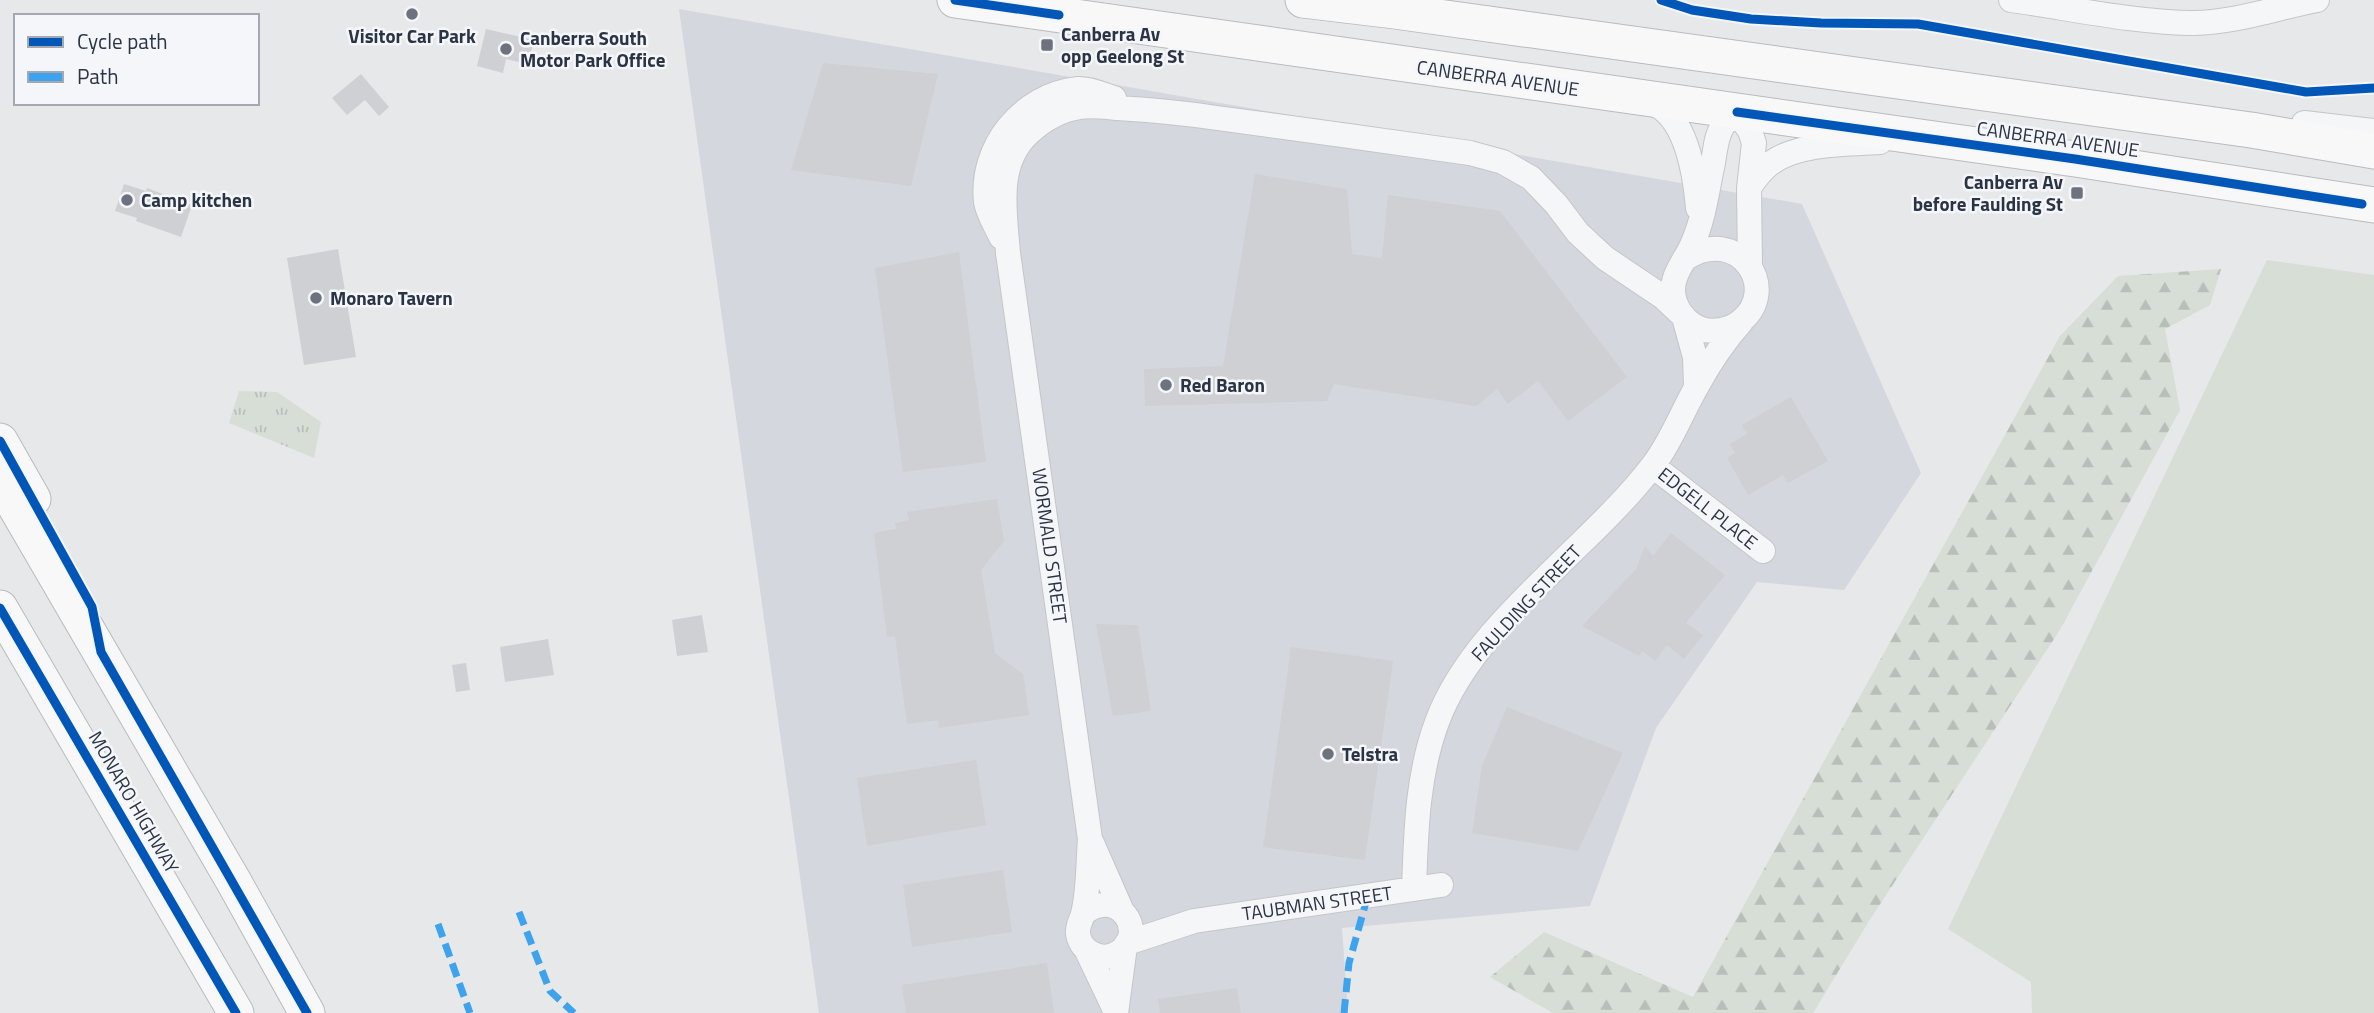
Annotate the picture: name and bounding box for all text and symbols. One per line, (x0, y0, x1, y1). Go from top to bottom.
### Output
marker: Visitor Car Park (404, 6, 420, 22)
legend (14, 14, 259, 105)
place label: Canberra Av opp Geelong St (1061, 19, 1184, 70)
place label: Visitor Car Park (348, 21, 476, 50)
place label: Canberra South Motor Park Office (520, 23, 666, 74)
text: Cycle path (77, 25, 168, 57)
marker: Canberra Av opp Geelong St (1039, 37, 1055, 53)
marker: Canberra South Motor Park Office (498, 41, 514, 57)
street label: CANBERRA AVENUE (1415, 52, 1581, 103)
text: Path (77, 60, 119, 92)
street label: CANBERRA AVENUE (1975, 113, 2141, 164)
place label: Canberra Av before Faulding St (1913, 167, 2064, 218)
place label: Camp kitchen (141, 185, 252, 214)
marker: Canberra Av before Faulding St (2069, 185, 2085, 201)
marker: Camp kitchen (119, 192, 135, 208)
place label: Monaro Tavern (330, 283, 453, 312)
marker: Monaro Tavern (308, 290, 324, 306)
place label: Red Baron (1180, 370, 1265, 399)
marker: Red Baron (1158, 377, 1174, 393)
street label: EDGELL PLACE (1652, 459, 1764, 556)
street label: WORMALD STREET (1025, 466, 1076, 626)
street label: FAULDING STREET (1464, 538, 1588, 668)
street label: MONARO HIGHWAY (82, 725, 187, 879)
place label: Telstra (1342, 739, 1398, 768)
marker: Telstra (1320, 746, 1336, 762)
street label: TAUBMAN STREET (1240, 878, 1394, 927)

